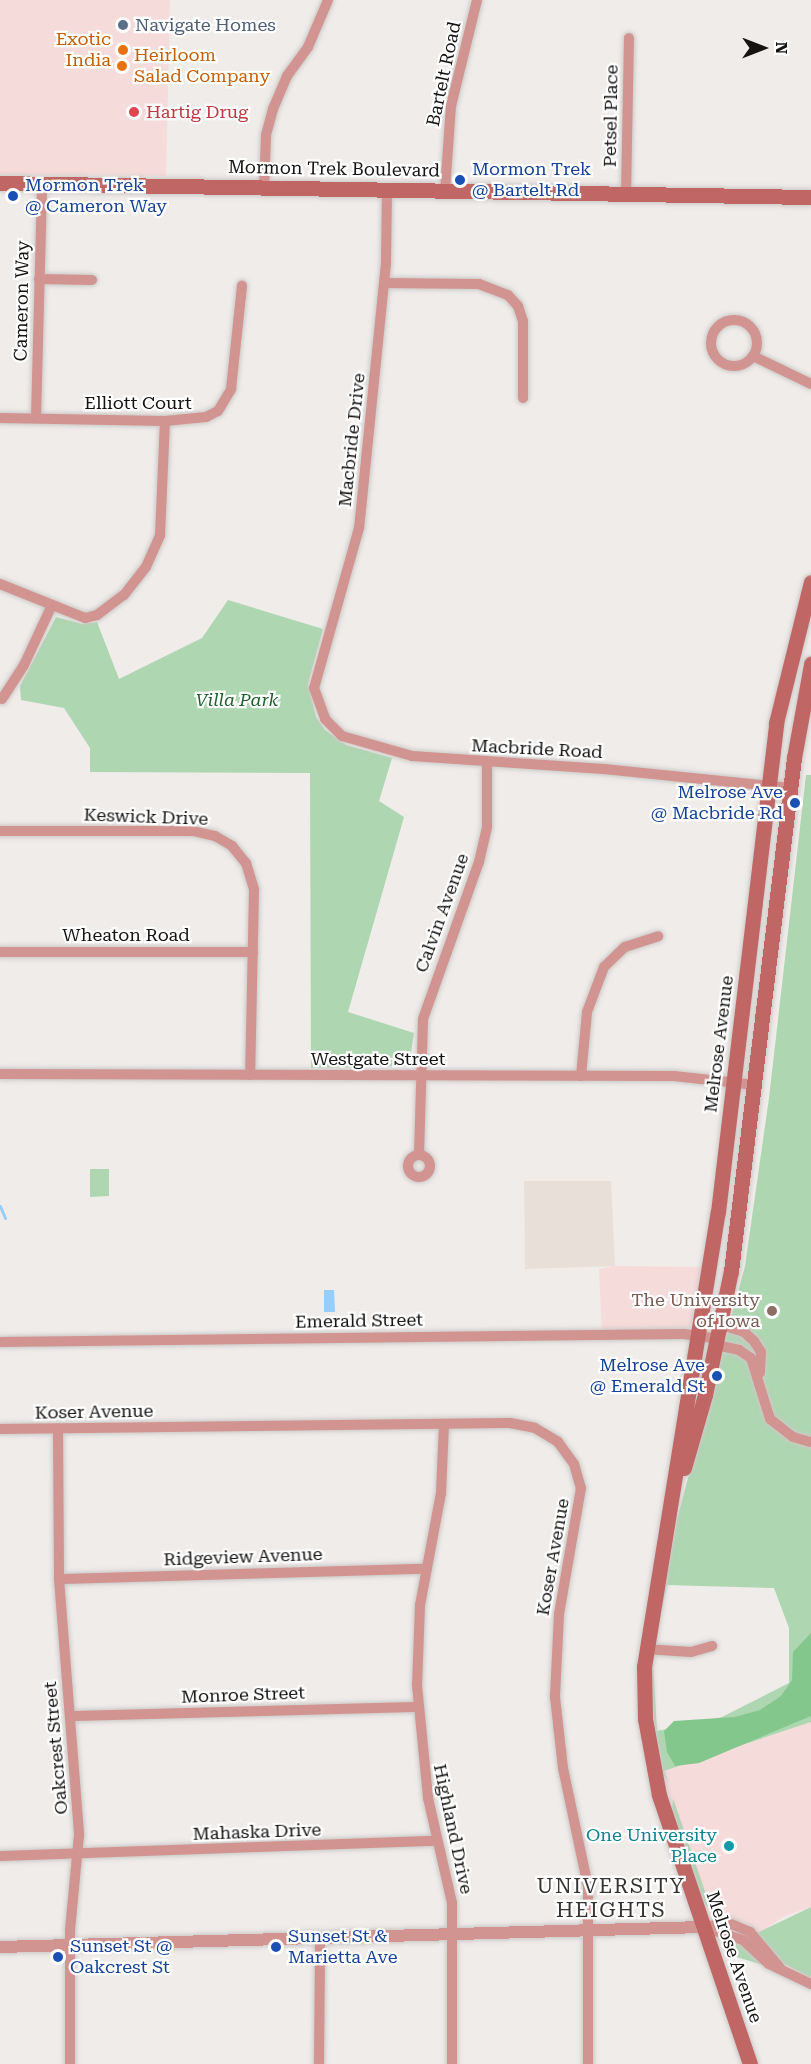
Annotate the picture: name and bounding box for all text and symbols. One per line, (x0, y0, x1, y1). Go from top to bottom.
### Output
place label: Navigate Homes (135, 14, 276, 36)
marker: Navigate Homes (116, 18, 130, 32)
north arrow (733, 18, 793, 78)
street label: Bartelt Road (422, 20, 466, 128)
place label: Exotic India (56, 29, 111, 72)
text: N (772, 42, 791, 54)
marker: Exotic India (116, 43, 130, 57)
place label: Heirloom Salad Company (134, 45, 270, 88)
marker: Heirloom Salad Company (115, 59, 129, 73)
street label: Petsel Place (599, 65, 623, 167)
place label: Hartig Drug (146, 101, 248, 123)
marker: Hartig Drug (127, 105, 141, 119)
street label: Mormon Trek Boulevard (228, 156, 440, 182)
place label: Mormon Trek @ Bartelt Rd (472, 159, 591, 201)
marker: Mormon Trek @ Bartelt Rd (453, 173, 467, 187)
place label: Mormon Trek @ Cameron Way (25, 175, 167, 218)
marker: Mormon Trek @ Cameron Way (6, 189, 20, 203)
street label: Cameron Way (10, 240, 34, 362)
street label: Macbride Drive (334, 372, 370, 508)
street label: Elliott Court (84, 392, 192, 414)
park label: Villa Park (196, 689, 278, 711)
street label: Macbride Road (471, 735, 603, 763)
place label: Melrose Ave @ Macbride Rd (651, 782, 783, 824)
marker: Melrose Ave @ Macbride Rd (788, 796, 802, 810)
street label: Keswick Drive (83, 804, 209, 830)
street label: Calvin Avenue (410, 851, 474, 975)
street label: Wheaton Road (62, 924, 190, 946)
street label: Melrose Avenue (700, 974, 738, 1114)
street label: Westgate Street (311, 1048, 445, 1070)
place label: The University of Iowa (631, 1290, 760, 1332)
marker: The University of Iowa (765, 1304, 779, 1318)
street label: Emerald Street (295, 1309, 423, 1333)
place label: Melrose Ave @ Emerald St (590, 1355, 705, 1398)
marker: Melrose Ave @ Emerald St (710, 1369, 724, 1383)
street label: Koser Avenue (35, 1400, 153, 1424)
street label: Koser Avenue (532, 1497, 574, 1617)
street label: Ridgeview Avenue (163, 1543, 323, 1571)
street label: Oakcrest Street (39, 1681, 73, 1815)
street label: Monroe Street (181, 1682, 305, 1708)
street label: Highland Drive (429, 1762, 477, 1896)
street label: Mahaska Drive (192, 1819, 322, 1845)
place label: One University Place (586, 1825, 717, 1868)
marker: One University Place (722, 1839, 736, 1853)
district label: UNIVERSITY HEIGHTS (537, 1873, 685, 1923)
street label: Melrose Avenue (701, 1888, 767, 2026)
place label: Sunset St & Marietta Ave (288, 1926, 398, 1968)
place label: Sunset St @ Oakcrest St (70, 1936, 173, 1978)
marker: Sunset St & Marietta Ave (269, 1940, 283, 1954)
marker: Sunset St @ Oakcrest St (51, 1950, 65, 1964)

